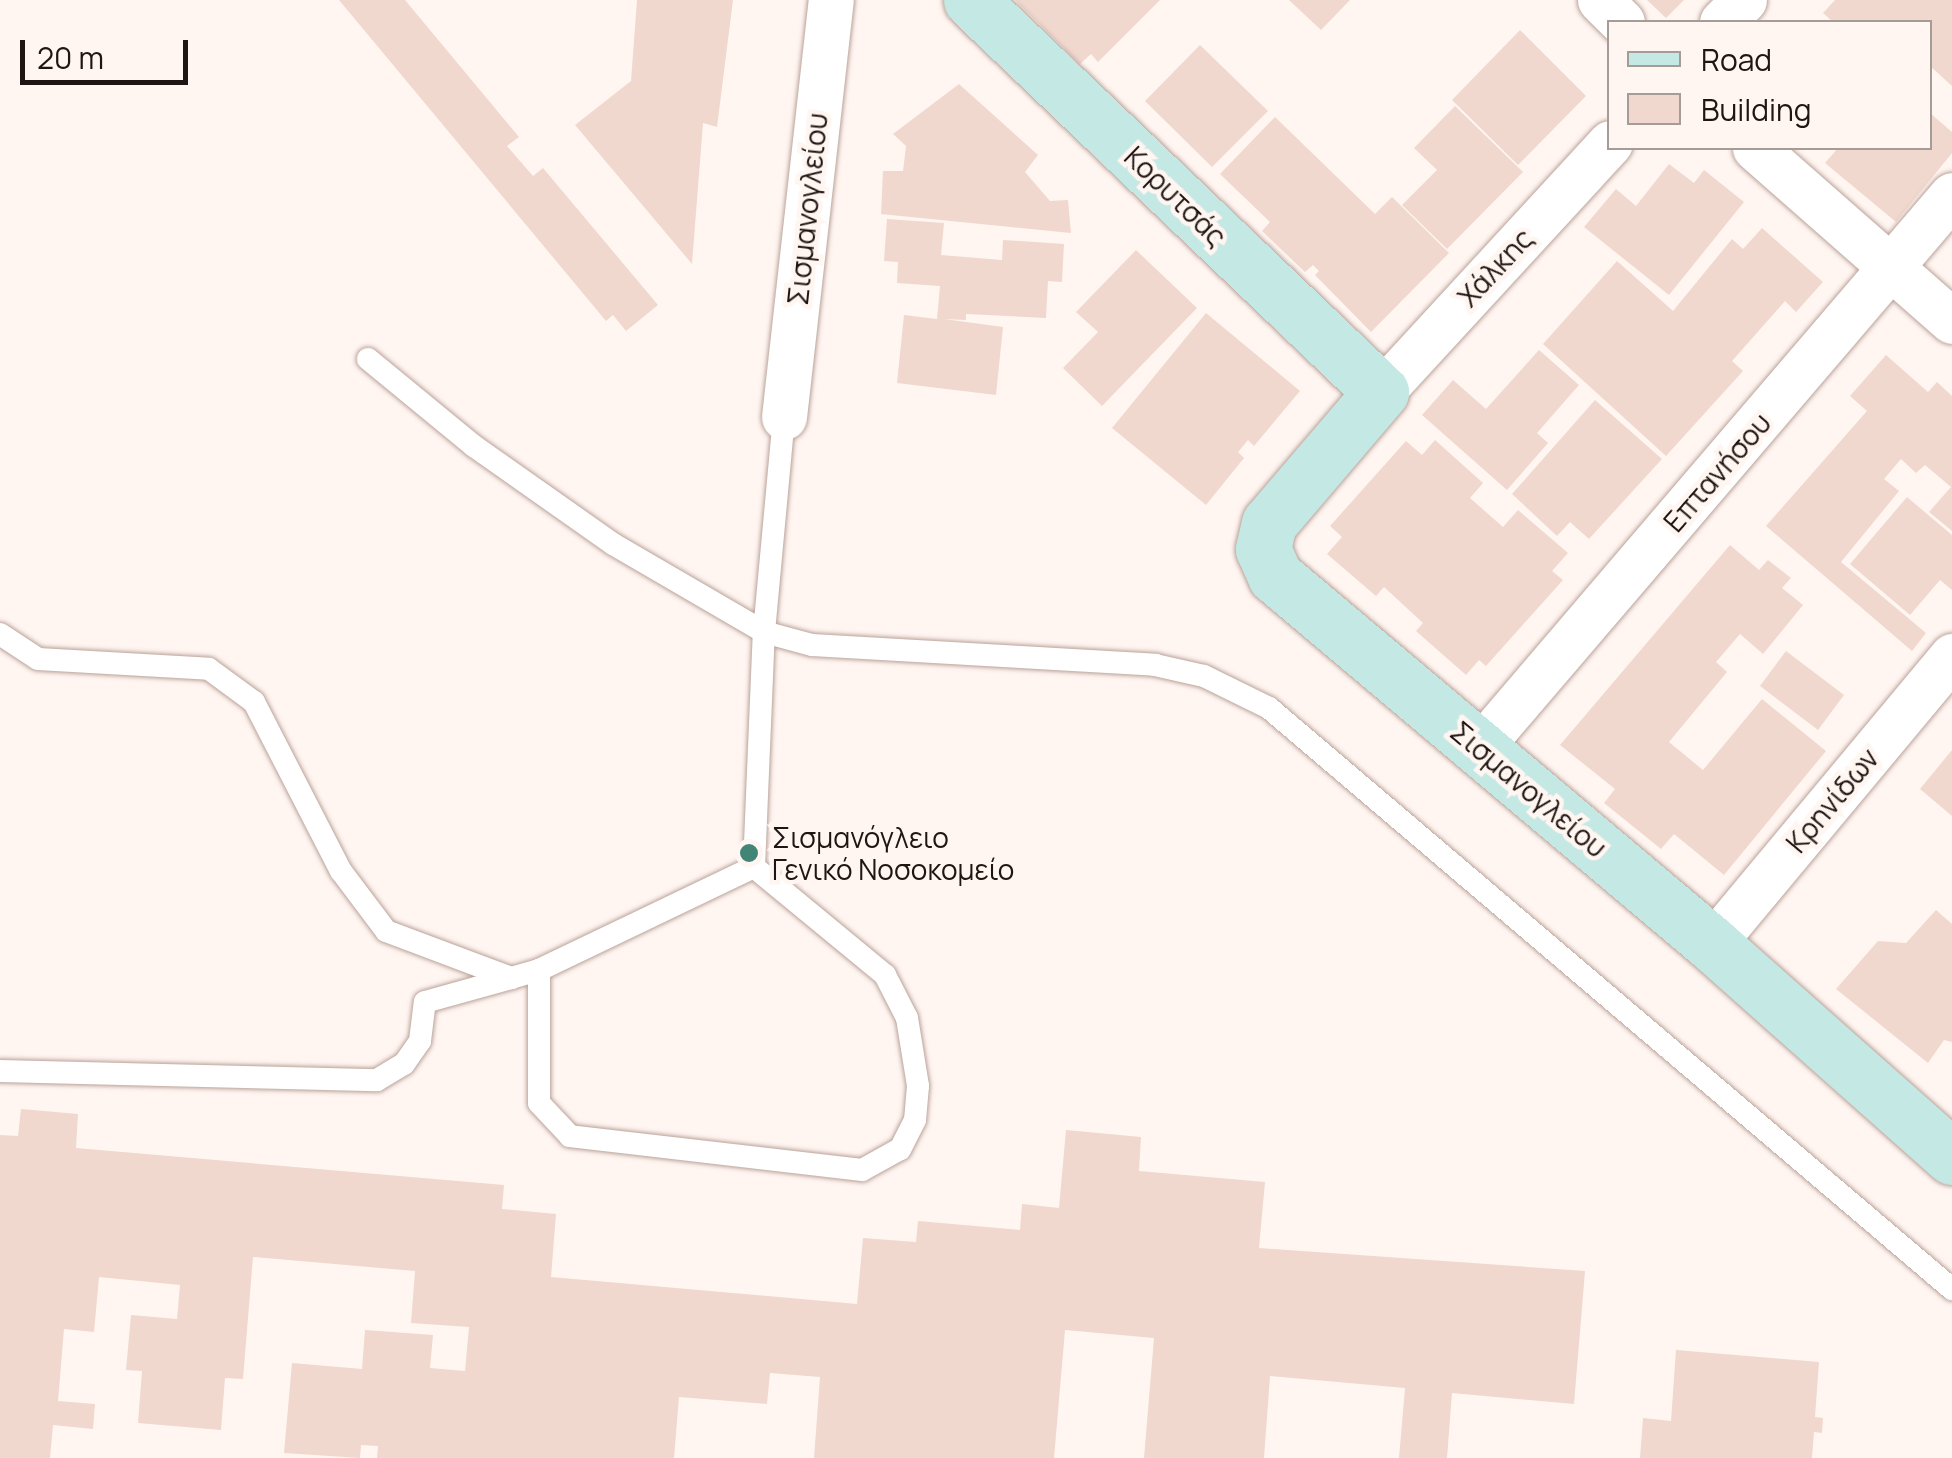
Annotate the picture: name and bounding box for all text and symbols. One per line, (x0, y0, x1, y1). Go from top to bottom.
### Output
scale bar (25, 20, 192, 82)
legend (1607, 20, 1932, 150)
text: 20 m (37, 37, 104, 78)
text: Road (1701, 39, 1772, 80)
text: Building (1701, 89, 1812, 130)
street label: Σισμανογλείου (780, 111, 834, 307)
street label: Κορυτσάς (1118, 139, 1234, 253)
street label: Χάλκης (1451, 221, 1539, 313)
street label: Επτανήσου (1656, 406, 1778, 538)
street label: Σισμανογλείου (1444, 714, 1614, 864)
street label: Κρηνίδων (1779, 741, 1885, 859)
place label: Σισμανόγλειο Γενικό Νοσοκομείο (772, 820, 1014, 886)
marker: Σισμανόγλειο Γενικό Νοσοκομείο (736, 840, 762, 866)

